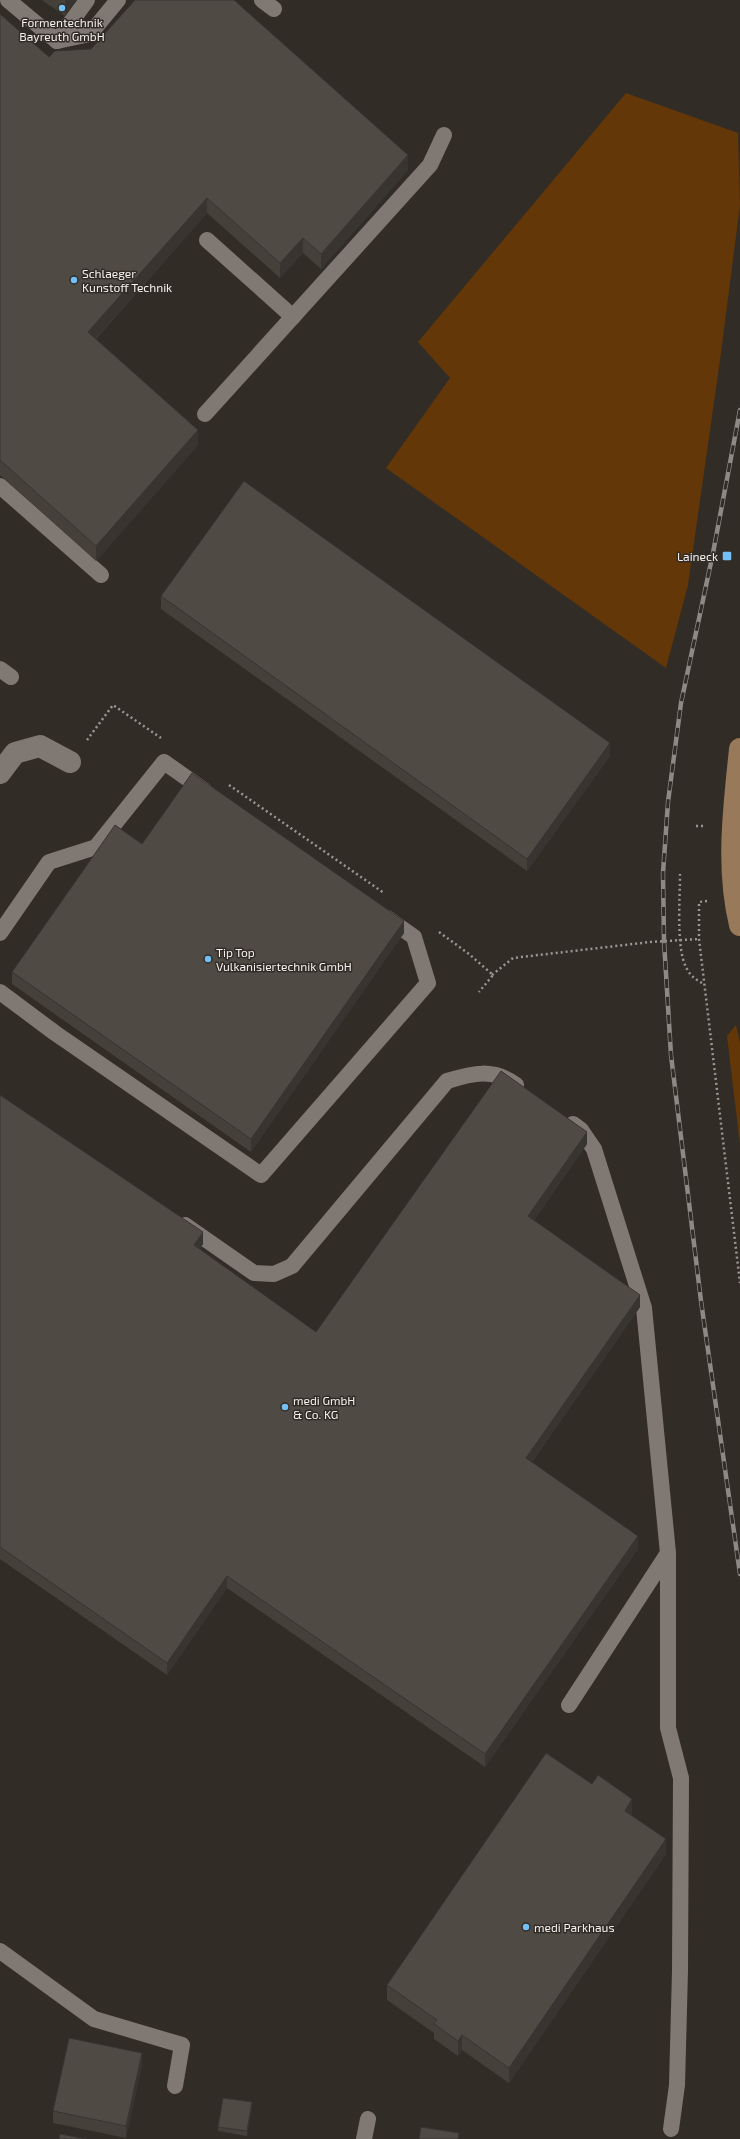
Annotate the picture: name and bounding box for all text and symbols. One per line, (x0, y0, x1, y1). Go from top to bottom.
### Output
marker: Formentechnik Bayreuth GmbH (57, 3, 67, 13)
place label: Formentechnik Bayreuth GmbH (19, 15, 105, 43)
place label: Schlaeger Kunstoff Technik (82, 266, 172, 294)
marker: Schlaeger Kunstoff Technik (69, 275, 79, 285)
place label: Laineck (677, 549, 718, 563)
marker: Laineck (721, 550, 733, 562)
place label: Tip Top Vulkanisiertechnik GmbH (216, 945, 352, 973)
marker: Tip Top Vulkanisiertechnik GmbH (203, 954, 213, 964)
place label: medi GmbH & Co. KG (293, 1393, 355, 1421)
marker: medi GmbH & Co. KG (280, 1402, 290, 1412)
place label: medi Parkhaus (534, 1920, 615, 1934)
marker: medi Parkhaus (521, 1922, 531, 1932)

